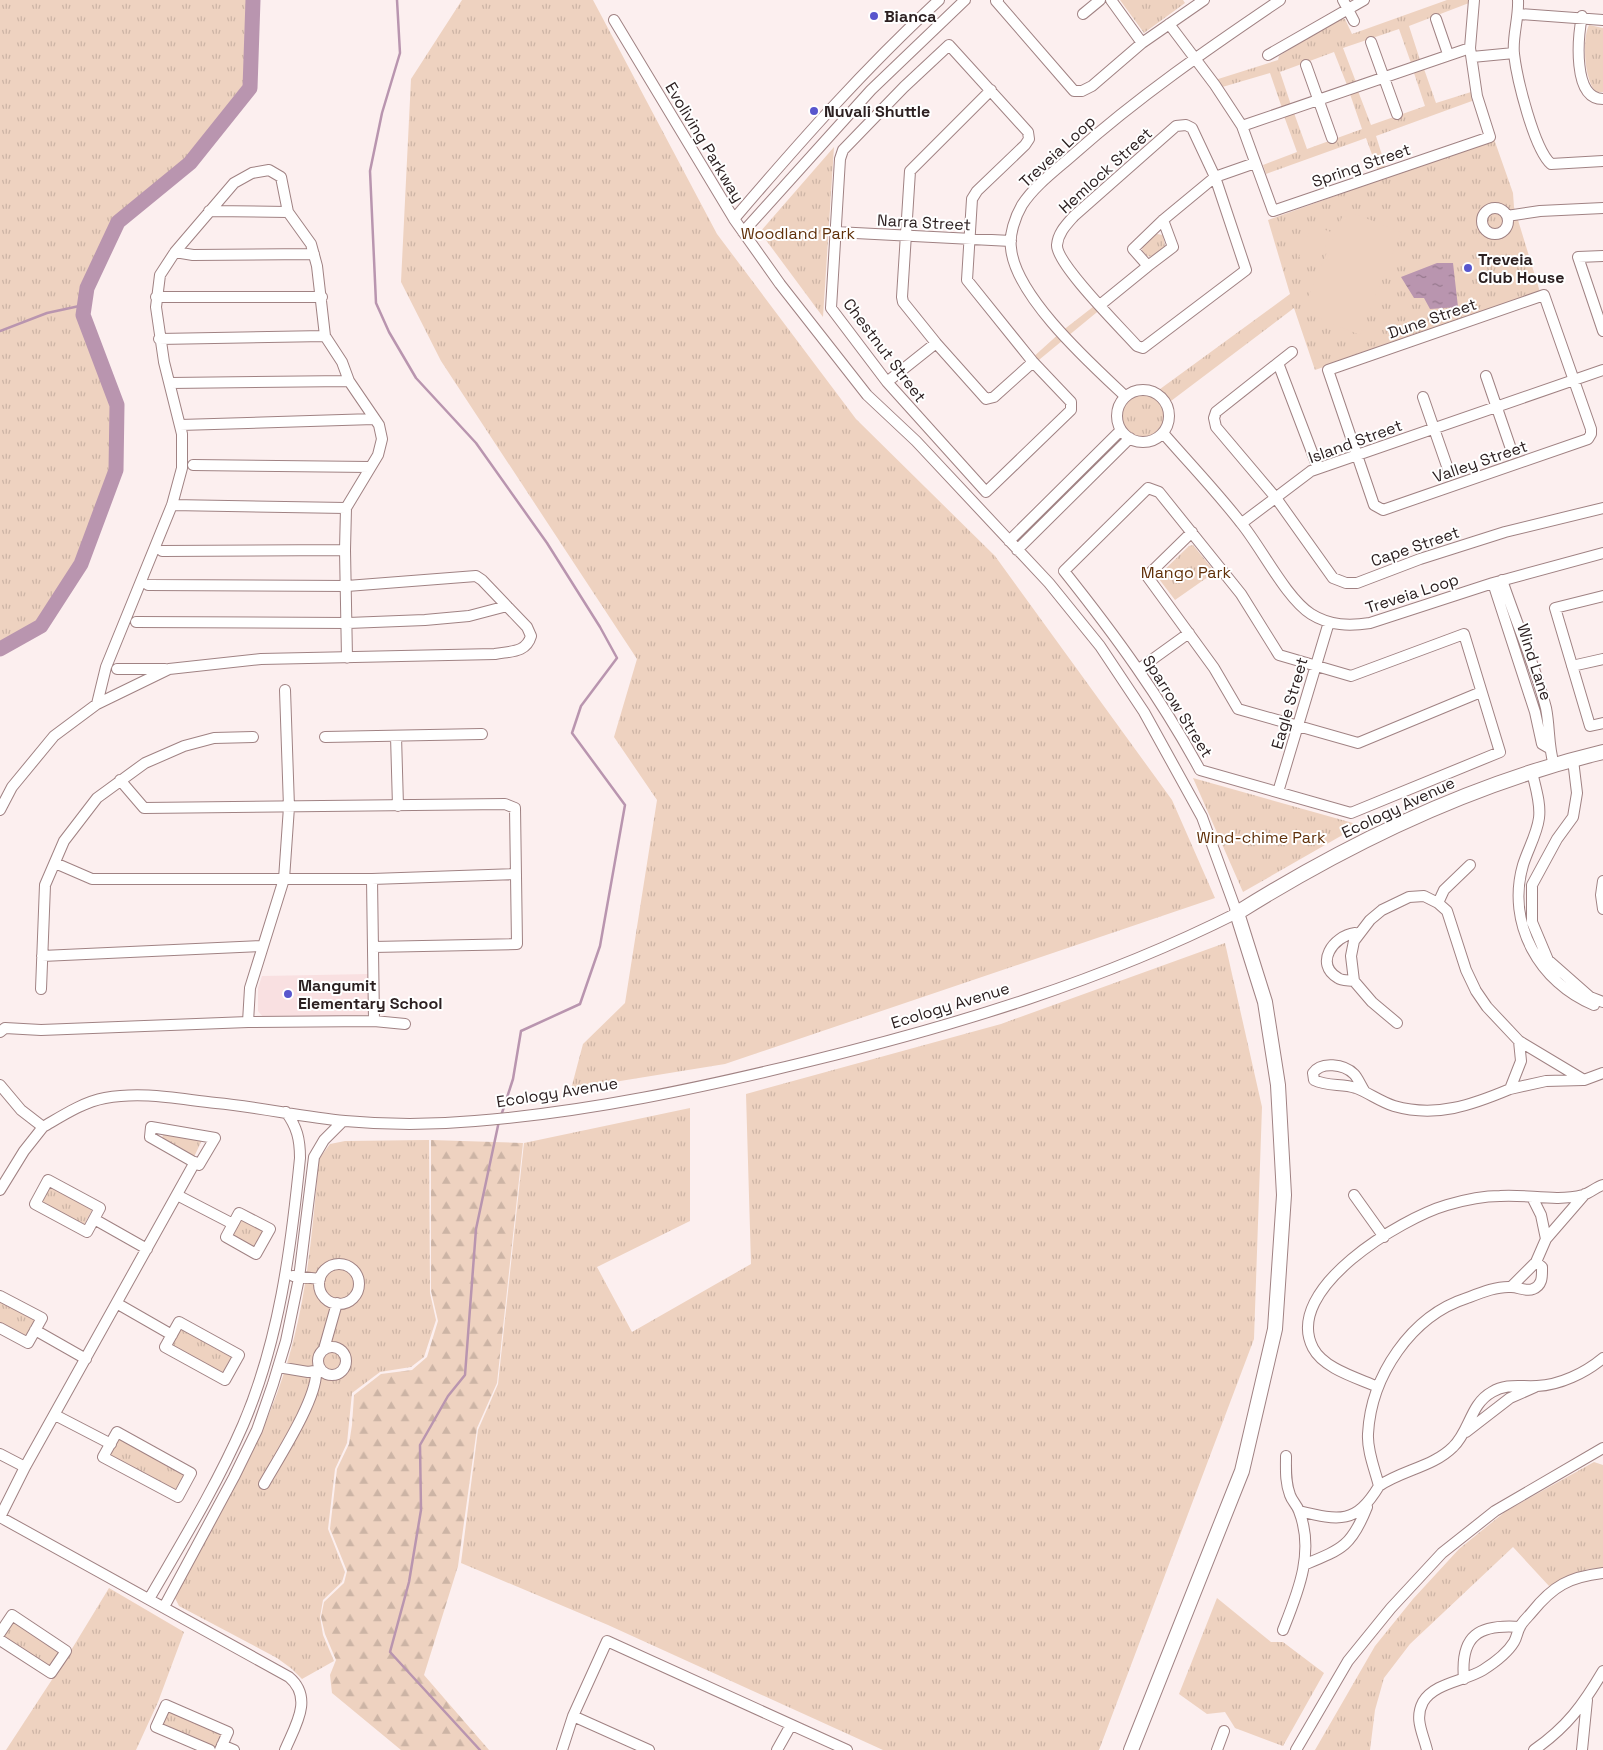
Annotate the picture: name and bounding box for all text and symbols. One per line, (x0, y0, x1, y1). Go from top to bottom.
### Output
place label: Bianca (884, 6, 937, 27)
marker: Bianca (868, 10, 880, 22)
street label: Evoliving Parkway (660, 78, 749, 206)
place label: Nuvali Shuttle (824, 101, 930, 122)
marker: Nuvali Shuttle (808, 105, 820, 117)
street label: Treveia Loop (1015, 111, 1100, 192)
street label: Hemlock Street (1054, 123, 1156, 218)
street label: Spring Street (1309, 139, 1413, 192)
street label: Narra Street (877, 210, 971, 235)
park label: Woodland Park (741, 223, 856, 244)
place label: Treveia Club House (1478, 249, 1564, 288)
marker: Treveia Club House (1462, 262, 1474, 274)
street label: Dune Street (1385, 293, 1479, 343)
street label: Chestnut Street (839, 294, 931, 407)
street label: Island Street (1305, 415, 1405, 468)
street label: Valley Street (1430, 435, 1530, 487)
street label: Cape Street (1368, 522, 1462, 571)
park label: Mango Park (1141, 562, 1232, 583)
street label: Treveia Loop (1363, 569, 1461, 618)
street label: Wind Lane (1512, 621, 1557, 703)
street label: Sparrow Street (1138, 651, 1217, 761)
street label: Eagle Street (1266, 655, 1313, 752)
street label: Ecology Avenue (1338, 772, 1458, 843)
park label: Wind-chime Park (1196, 827, 1326, 848)
place label: Mangumit Elementary School (298, 975, 442, 1014)
street label: Ecology Avenue (888, 977, 1012, 1033)
marker: Mangumit Elementary School (282, 988, 294, 1000)
street label: Ecology Avenue (495, 1073, 619, 1112)

